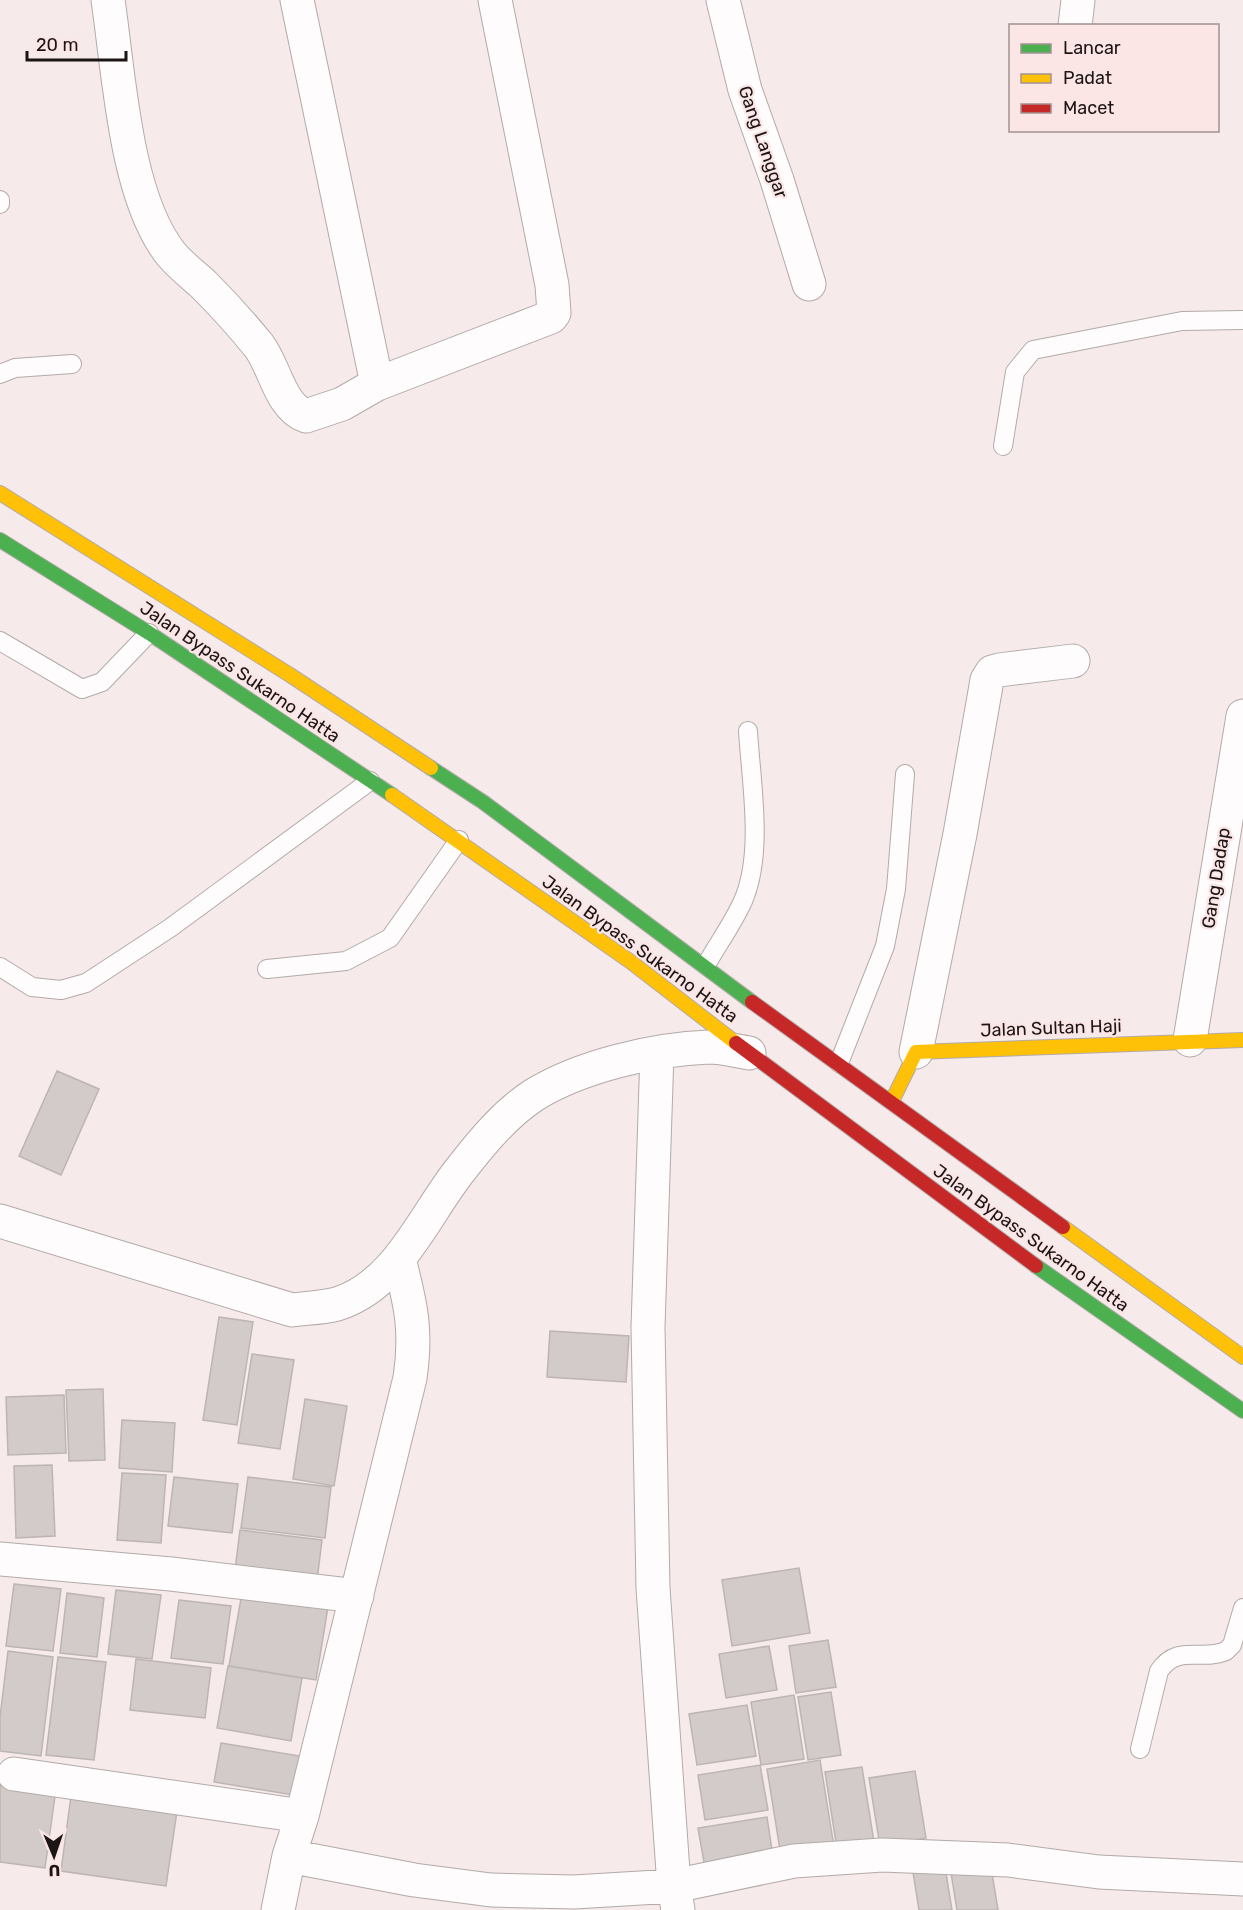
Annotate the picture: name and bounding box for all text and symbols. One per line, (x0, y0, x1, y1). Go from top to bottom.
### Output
scale bar (27, 24, 126, 62)
legend (1009, 24, 1219, 132)
text: 20 m (36, 34, 78, 56)
text: Lancar (1063, 37, 1121, 59)
text: Padat (1063, 67, 1112, 89)
street label: Gang Langgar (733, 83, 793, 201)
text: Macet (1063, 97, 1114, 119)
street label: Jalan Bypass Sukarno Hatta (136, 597, 344, 747)
street label: Gang Dadap (1197, 826, 1235, 930)
street label: Jalan Bypass Sukarno Hatta (538, 871, 742, 1027)
street label: Jalan Sultan Haji (980, 1015, 1122, 1041)
street label: Jalan Bypass Sukarno Hatta (929, 1160, 1133, 1316)
north arrow (24, 1826, 84, 1886)
text: U (48, 1861, 61, 1880)

